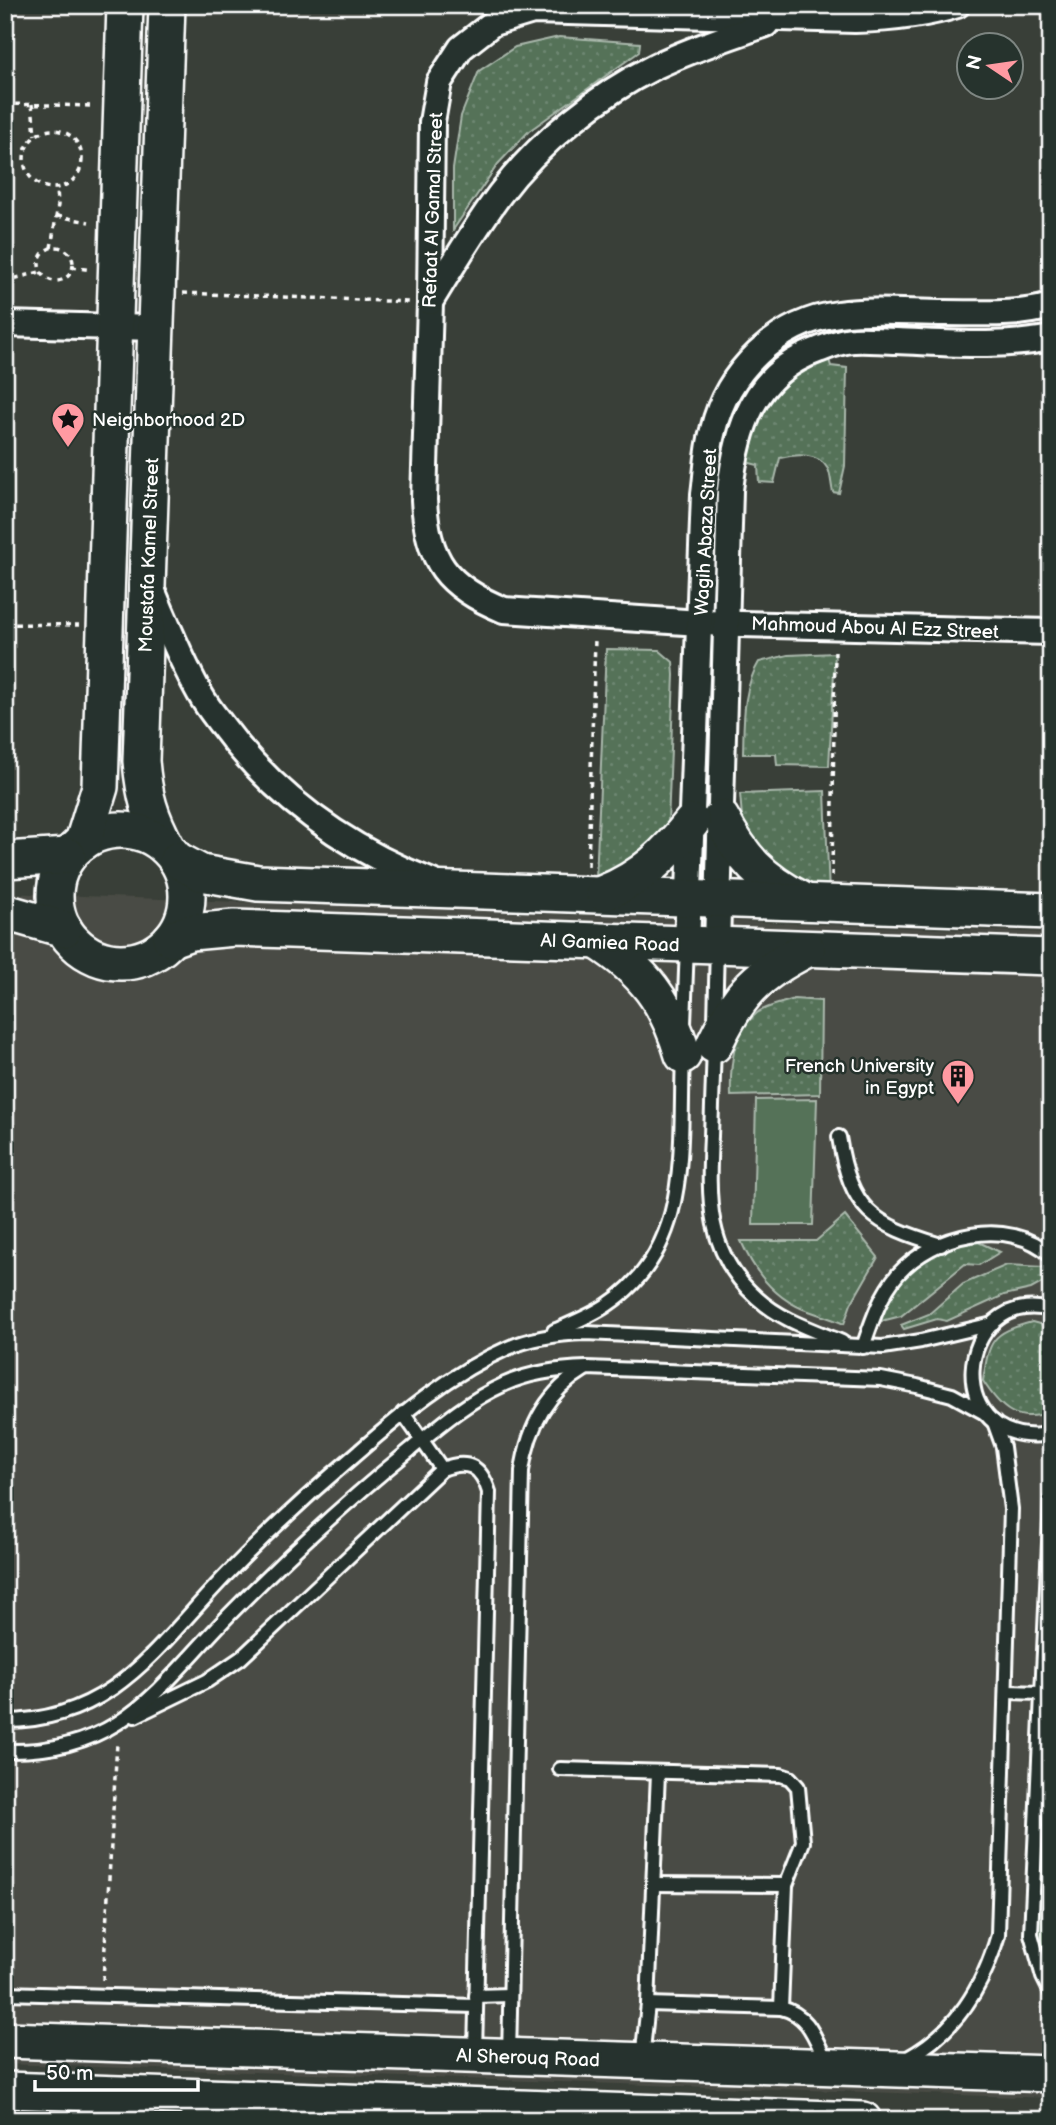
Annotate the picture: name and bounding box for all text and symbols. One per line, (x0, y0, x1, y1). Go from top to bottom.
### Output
north arrow (954, 32, 1024, 102)
text: N (962, 53, 988, 72)
street label: Refaat Al Gamal Street (419, 112, 448, 308)
place icon: Neighborhood 2D (49, 400, 87, 449)
place label: Neighborhood 2D (92, 409, 245, 432)
street label: Wagih Abaza Street (691, 448, 722, 616)
street label: Moustafa Kamel Street (135, 457, 164, 653)
street label: Mahmoud Abou Al Ezz Street (751, 613, 999, 644)
street label: Al Gamiea Road (540, 930, 680, 957)
place label: French University in Egypt (785, 1055, 934, 1100)
building icon: French University in Egypt (939, 1057, 977, 1106)
street label: Al Sherouq Road (456, 2044, 600, 2072)
scale bar (35, 2048, 198, 2092)
text: 50 m (46, 2061, 93, 2086)

